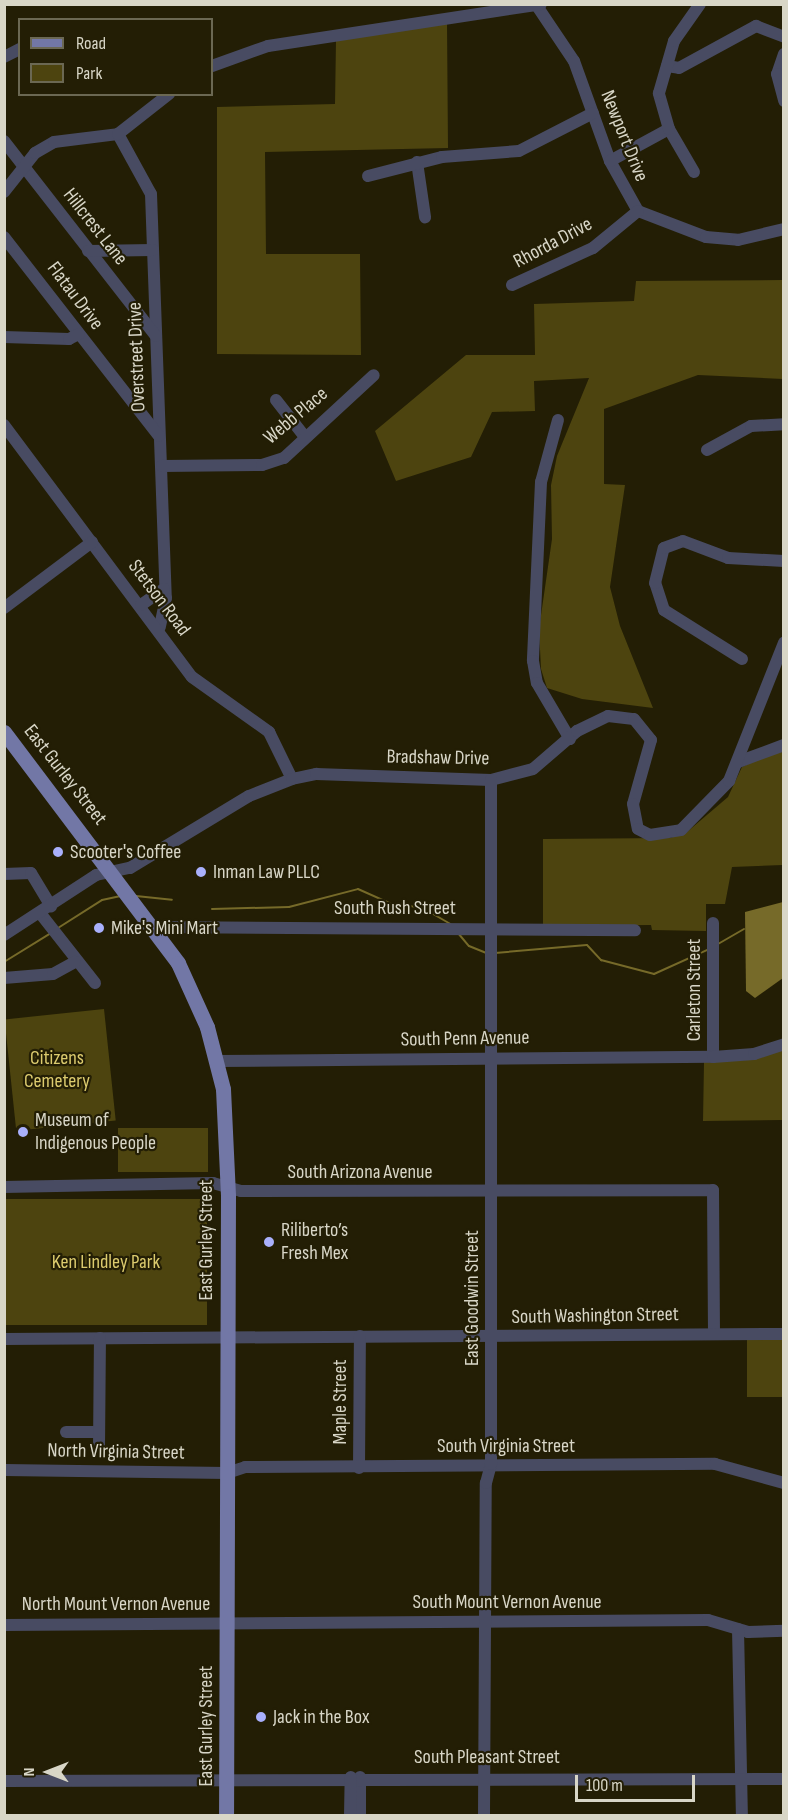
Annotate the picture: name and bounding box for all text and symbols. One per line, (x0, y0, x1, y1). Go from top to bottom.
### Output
legend (18, 18, 213, 96)
text: Road (76, 33, 106, 54)
text: Park (76, 63, 102, 84)
street label: Newport Drive (595, 87, 653, 185)
street label: Hillcrest Lane (58, 184, 132, 270)
street label: Rhorda Drive (510, 212, 596, 274)
street label: Flatau Drive (42, 257, 108, 335)
street label: Overstreet Drive (123, 302, 151, 412)
street label: Webb Place (259, 382, 333, 450)
street label: Stetson Road (123, 555, 195, 641)
street label: East Gurley Street (18, 720, 112, 830)
street label: Bradshaw Drive (386, 745, 490, 771)
place label: Scooter's Coffee (70, 840, 181, 864)
marker: Scooter's Coffee (51, 845, 65, 859)
place label: Inman Law PLLC (213, 860, 320, 884)
marker: Inman Law PLLC (194, 865, 208, 879)
street label: South Rush Street (334, 896, 456, 920)
place label: Mike's Mini Mart (111, 916, 218, 940)
marker: Mike's Mini Mart (92, 921, 106, 935)
street label: Carleton Street (682, 939, 706, 1041)
street label: South Penn Avenue (400, 1026, 530, 1052)
park label: Citizens Cemetery (24, 1046, 90, 1093)
place label: Museum of Indigenous People (35, 1108, 156, 1155)
marker: Museum of Indigenous People (16, 1125, 30, 1139)
street label: South Arizona Avenue (288, 1160, 432, 1184)
street label: East Gurley Street (194, 1180, 218, 1300)
place label: Riliberto’s Fresh Mex (281, 1218, 348, 1265)
street label: East Goodwin Street (460, 1230, 484, 1366)
marker: Riliberto’s Fresh Mex (262, 1235, 276, 1249)
park label: Ken Lindley Park (52, 1250, 160, 1274)
street label: South Washington Street (511, 1303, 679, 1329)
street label: Maple Street (328, 1360, 352, 1444)
street label: South Virginia Street (437, 1434, 575, 1458)
street label: North Virginia Street (47, 1439, 185, 1465)
street label: South Mount Vernon Avenue (412, 1590, 602, 1614)
street label: North Mount Vernon Avenue (22, 1592, 210, 1616)
street label: East Gurley Street (194, 1666, 218, 1786)
place label: Jack in the Box (273, 1705, 369, 1729)
marker: Jack in the Box (254, 1710, 268, 1724)
north arrow (18, 1742, 78, 1802)
street label: South Pleasant Street (414, 1745, 560, 1769)
scale bar (578, 1763, 698, 1801)
text: N (20, 1768, 39, 1776)
text: 100 m (586, 1775, 623, 1796)

